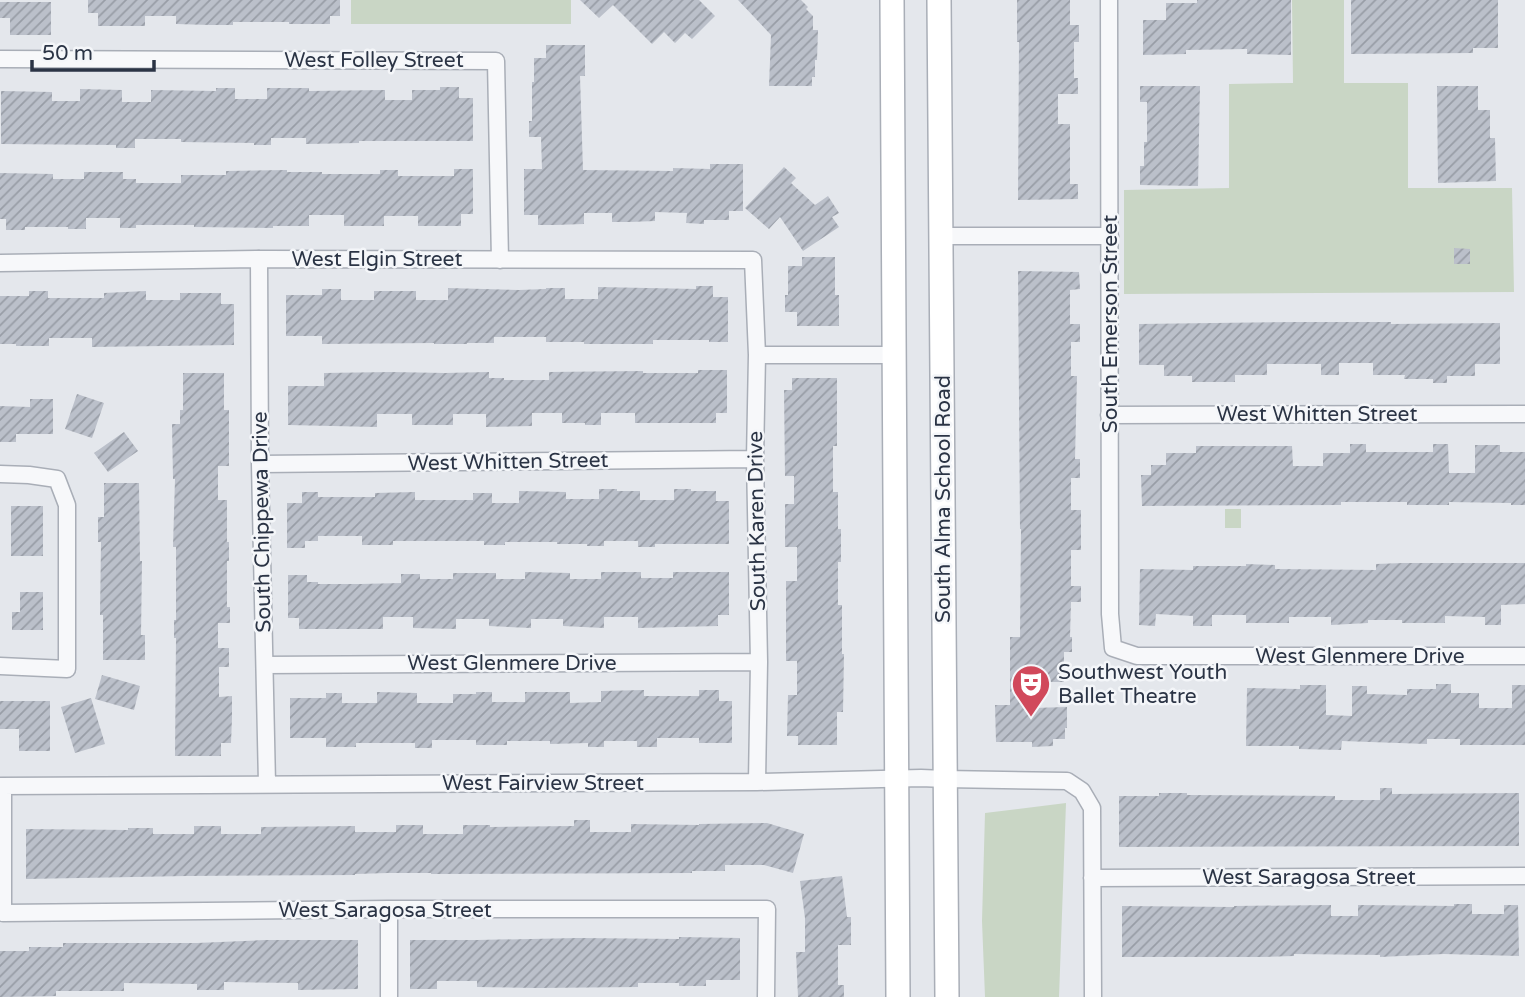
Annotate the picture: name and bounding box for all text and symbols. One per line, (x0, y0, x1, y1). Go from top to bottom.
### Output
scale bar (32, 28, 154, 72)
text: 50 m (42, 41, 93, 66)
street label: West Folley Street (284, 48, 464, 73)
street label: South Emerson Street (1098, 215, 1123, 433)
street label: West Elgin Street (291, 247, 463, 272)
street label: South Alma School Road (931, 375, 956, 623)
street label: West Whitten Street (1217, 402, 1417, 427)
street label: South Chippewa Drive (248, 411, 276, 633)
street label: South Karen Drive (743, 431, 771, 611)
street label: West Whitten Street (407, 448, 609, 476)
street label: West Glenmere Drive (1255, 644, 1465, 669)
street label: West Glenmere Drive (407, 651, 617, 676)
place label: Southwest Youth Ballet Theatre (1058, 660, 1227, 709)
theatre icon: Southwest Youth Ballet Theatre (1010, 663, 1052, 718)
street label: West Fairview Street (442, 771, 644, 796)
street label: West Saragosa Street (1202, 865, 1416, 890)
street label: West Saragosa Street (278, 898, 492, 923)

